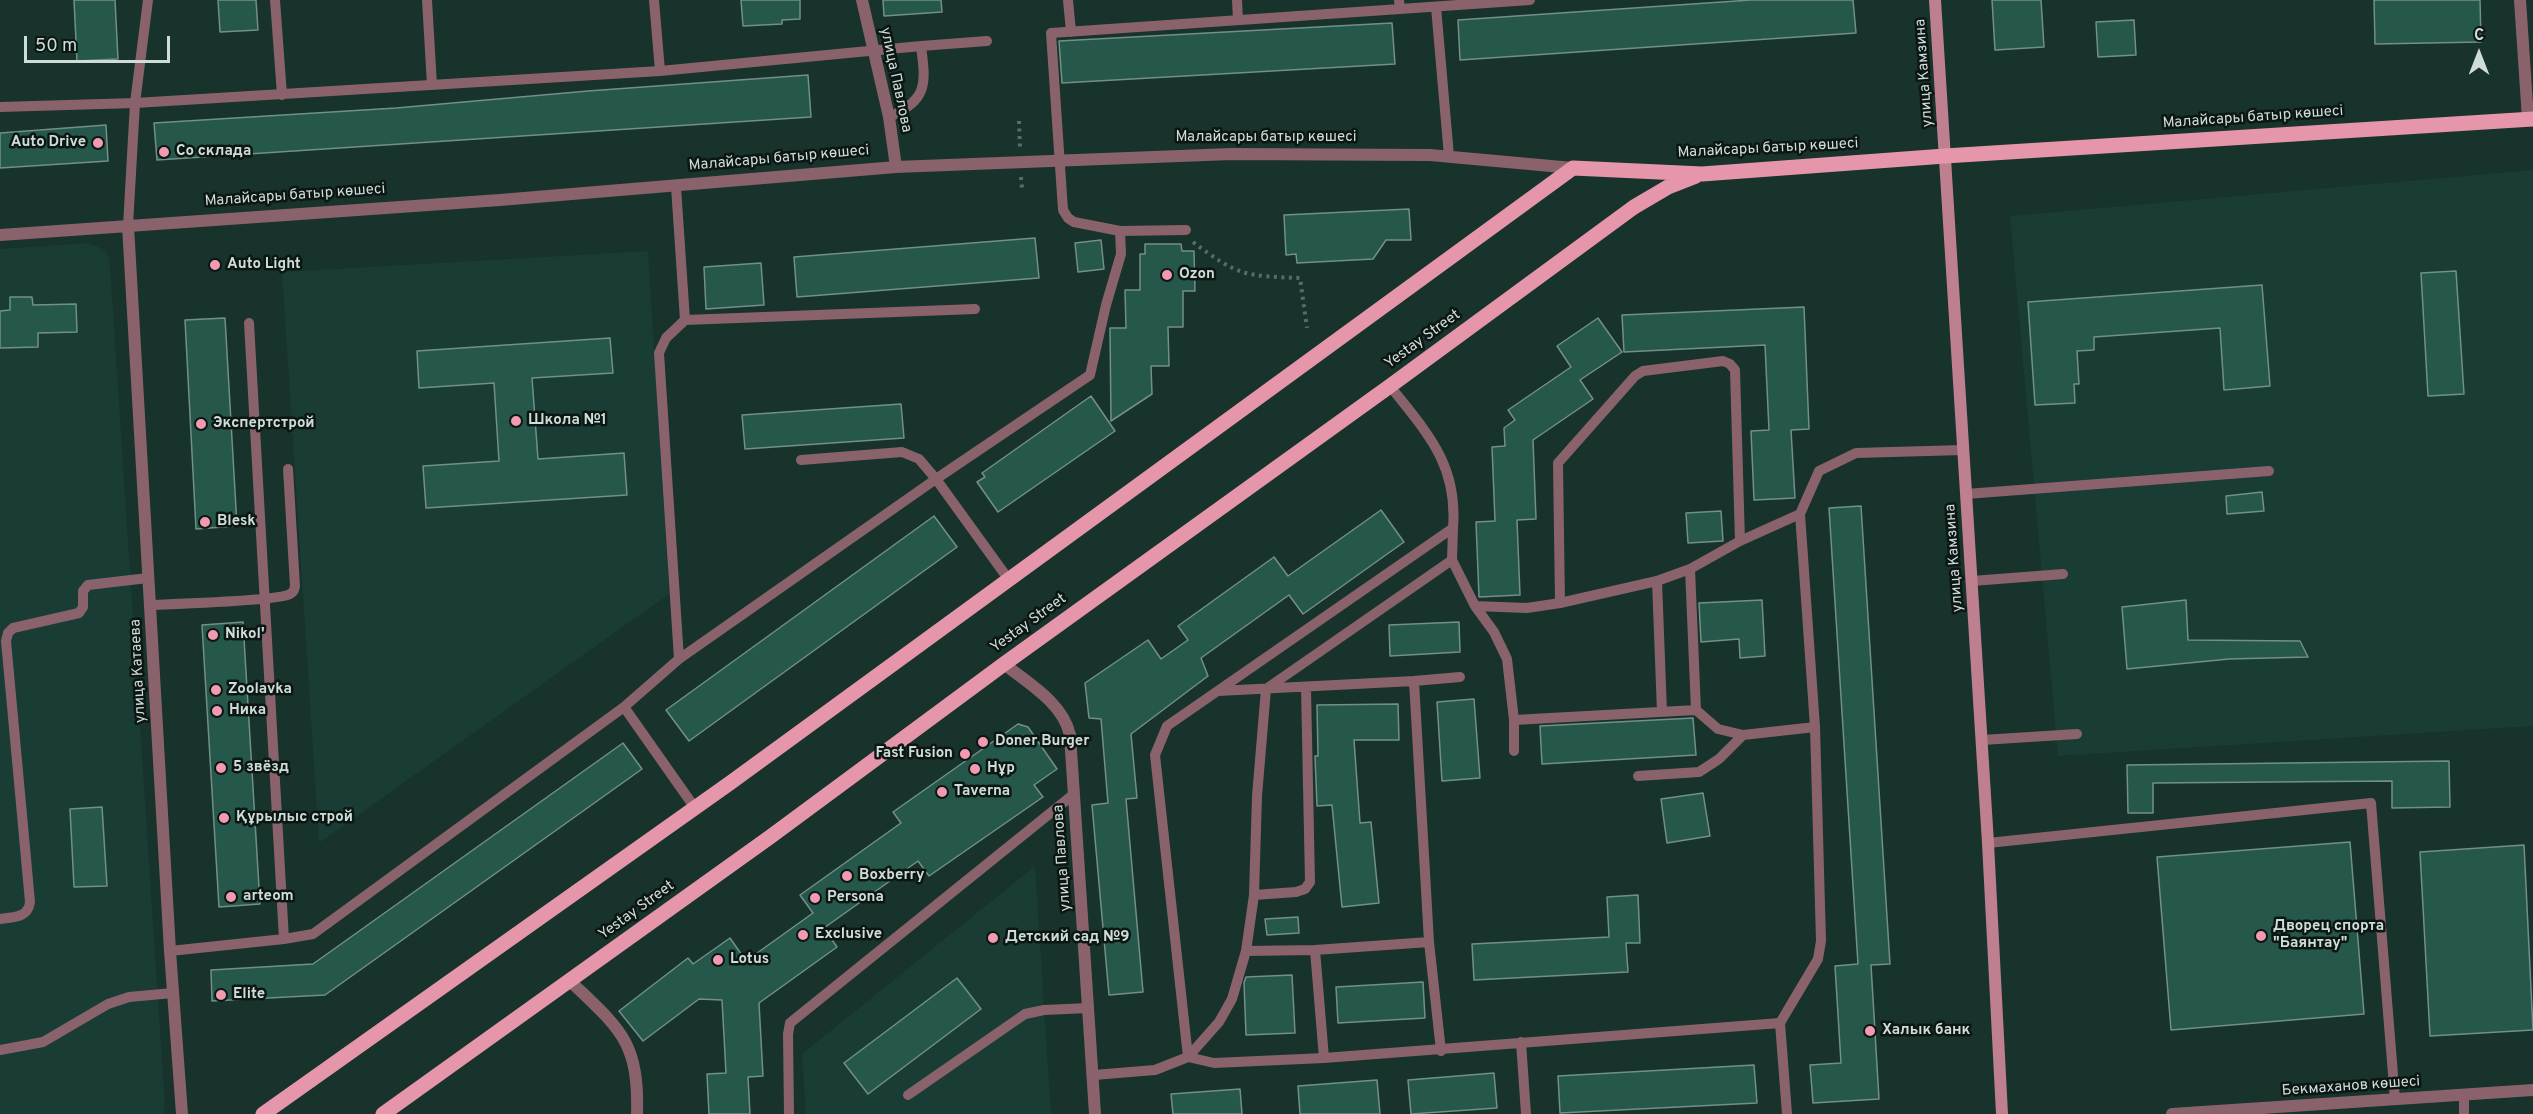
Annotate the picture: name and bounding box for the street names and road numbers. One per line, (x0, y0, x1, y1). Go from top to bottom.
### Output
street label: улица Камзина (1912, 18, 1938, 128)
street label: улица Павлова (875, 26, 915, 134)
street label: Малайсары батыр көшесі (2162, 103, 2344, 133)
street label: Малайсары батыр көшесі (1175, 129, 1357, 147)
street label: Малайсары батыр көшесі (1677, 135, 1859, 163)
street label: Малайсары батыр көшесі (688, 142, 870, 176)
street label: Малайсары батыр көшесі (204, 181, 386, 211)
street label: Yestay Street (1382, 307, 1464, 373)
street label: улица Камзина (1942, 503, 1968, 613)
street label: Yestay Street (988, 591, 1070, 657)
street label: улица Катаева (127, 619, 151, 723)
street label: улица Павлова (1050, 804, 1076, 912)
street label: Yestay Street (596, 878, 678, 944)
street label: Бекмаханов көшесі (2281, 1073, 2421, 1101)

